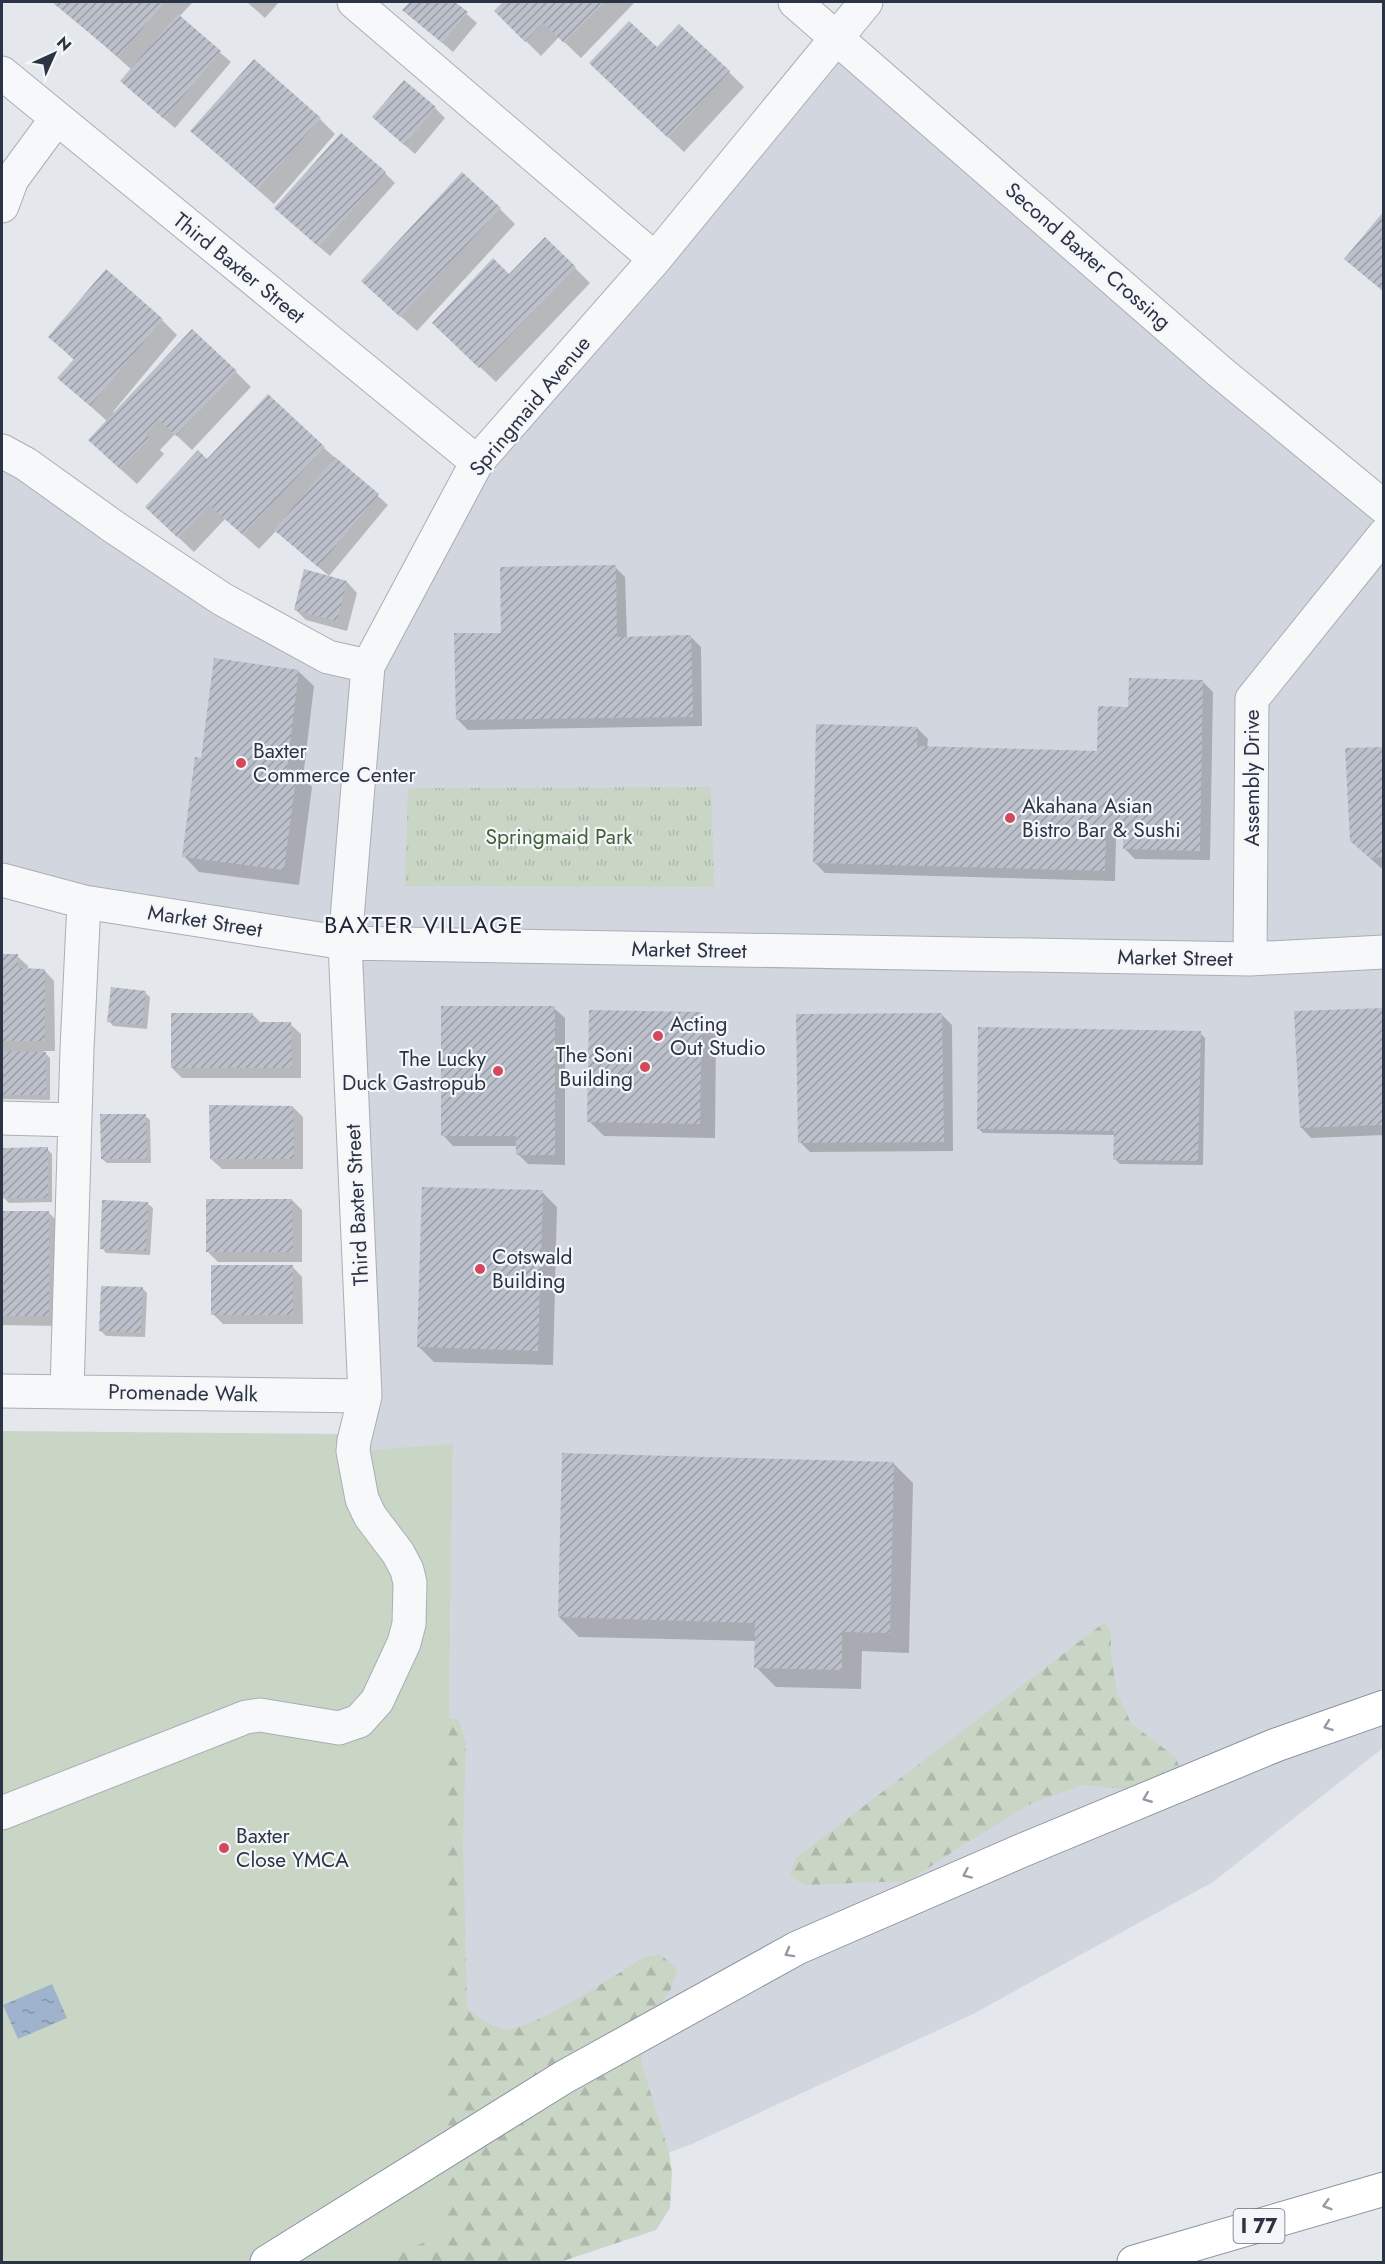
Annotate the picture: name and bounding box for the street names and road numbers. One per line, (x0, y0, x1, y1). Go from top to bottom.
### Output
street label: Second Baxter Crossing (998, 175, 1178, 337)
street label: Third Baxter Street (167, 205, 311, 331)
street label: Springmaid Avenue (462, 329, 598, 483)
street label: Assembly Drive (1237, 709, 1267, 847)
street label: Market Street (146, 897, 264, 945)
street label: Market Street (631, 934, 747, 966)
street label: Market Street (1117, 942, 1233, 974)
street label: Third Baxter Street (338, 1123, 376, 1287)
street label: Promenade Walk (108, 1377, 259, 1409)
road number: I 77 (1234, 2209, 1284, 2243)

